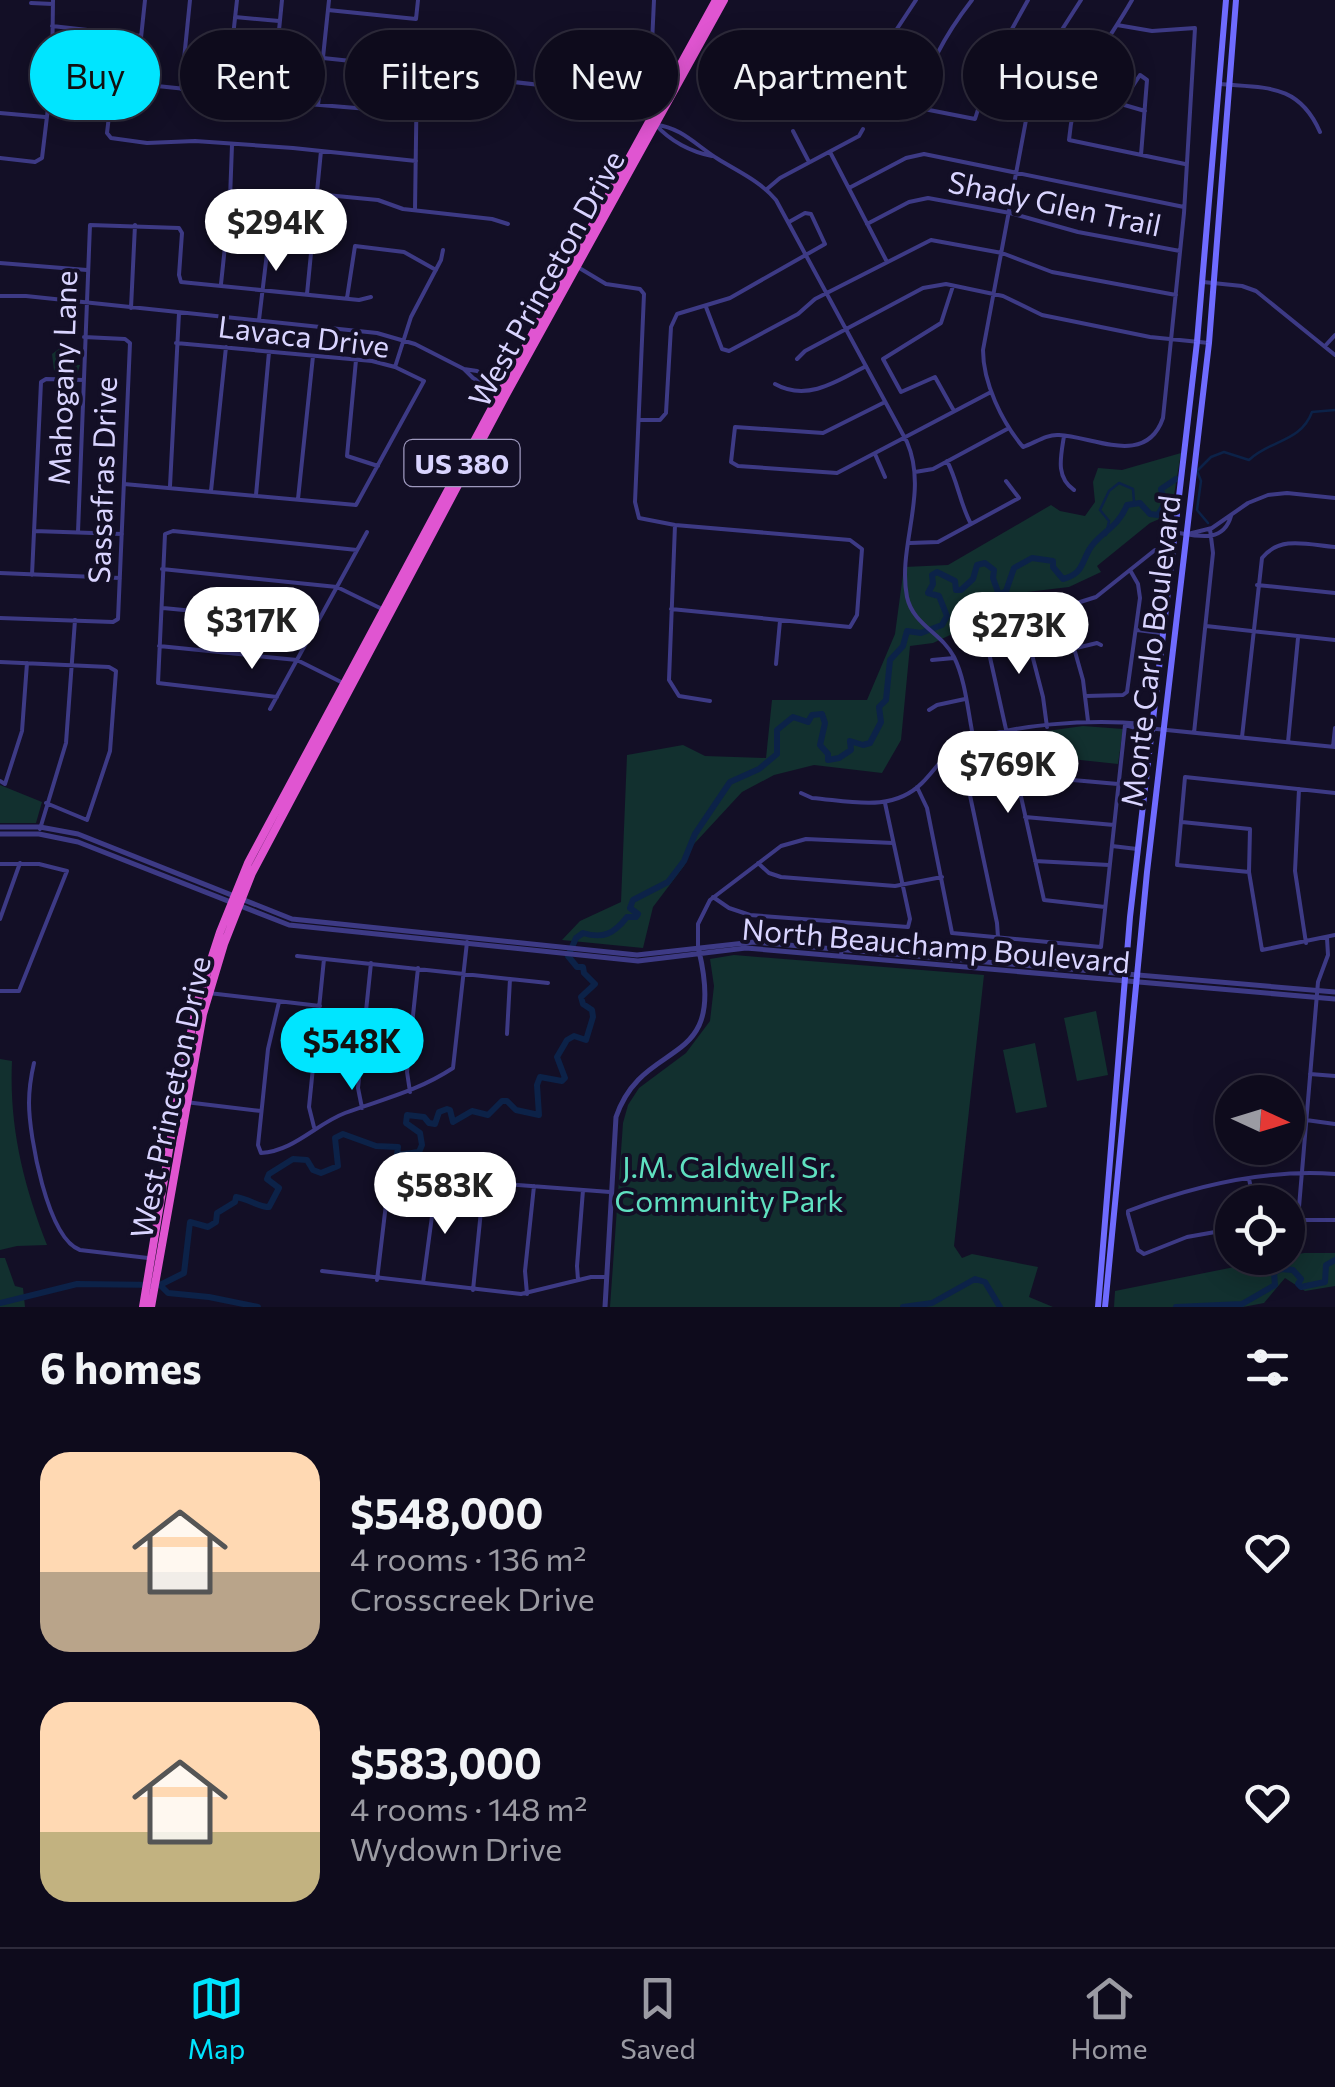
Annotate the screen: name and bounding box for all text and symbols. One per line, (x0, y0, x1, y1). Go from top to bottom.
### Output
chip: Buy (30, 30, 160, 120)
chip: Rent (180, 30, 325, 120)
chip: Filters (345, 30, 515, 120)
chip: New (535, 30, 678, 120)
chip: Apartment (698, 30, 943, 120)
chip: House (963, 30, 1134, 120)
street label: West Princeton Drive (459, 143, 631, 413)
street label: Shady Glen Trail (945, 161, 1165, 243)
pin: $294K (206, 189, 346, 274)
text: $294K (227, 201, 325, 241)
street label: Mahogany Lane (39, 270, 83, 486)
street label: Lavaca Drive (216, 306, 392, 364)
street label: Sassafras Drive (79, 376, 123, 584)
road number: US 380 (404, 440, 520, 486)
street label: Monte Carlo Boulevard (1112, 493, 1186, 809)
pin: $317K (182, 587, 322, 672)
pin: $273K (949, 592, 1089, 677)
text: $317K (206, 599, 298, 639)
text: $273K (972, 604, 1066, 644)
pin: $769K (938, 731, 1078, 816)
text: $769K (959, 743, 1057, 783)
street label: North Beauchamp Boulevard (740, 909, 1132, 979)
street label: West Princeton Drive (121, 953, 217, 1241)
pin: $548K (282, 1008, 422, 1093)
text: $548K (303, 1020, 401, 1060)
north arrow (1215, 1075, 1305, 1165)
map controls (1215, 1075, 1305, 1275)
park label: J.M. Caldwell Sr. Community Park (615, 1147, 843, 1218)
pin: $583K (375, 1152, 515, 1237)
text: $583K (396, 1164, 494, 1204)
button: locate (1215, 1185, 1305, 1275)
icon: filters (1240, 1340, 1295, 1395)
text: 6 homes (40, 1341, 202, 1393)
text: $548,000 (350, 1486, 543, 1538)
icon: home (120, 1492, 240, 1612)
icon: heart (1240, 1525, 1295, 1580)
text: 4 rooms · 136 m² (350, 1538, 586, 1578)
text: Crosscreek Drive (350, 1578, 595, 1618)
text: $583,000 (350, 1736, 542, 1788)
icon: home (120, 1742, 240, 1862)
icon: heart (1240, 1775, 1295, 1830)
text: 4 rooms · 148 m² (350, 1788, 587, 1828)
text: Wydown Drive (350, 1828, 562, 1868)
tab: Map (187, 1971, 245, 2065)
tab: Saved (620, 1971, 696, 2065)
tab: Home (1071, 1971, 1148, 2065)

